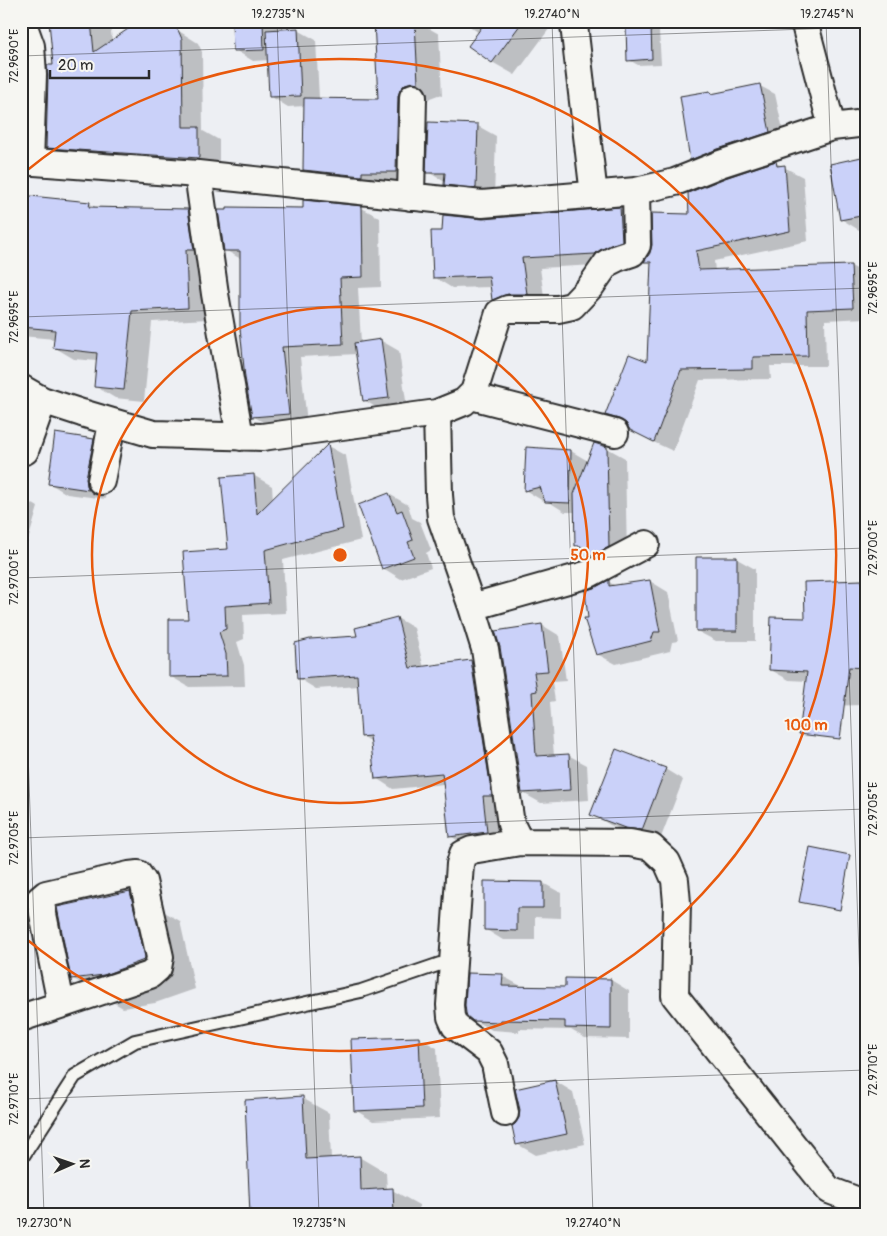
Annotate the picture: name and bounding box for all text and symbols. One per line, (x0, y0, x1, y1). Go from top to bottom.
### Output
text: 19.2735°N (251, 7, 305, 22)
text: 19.2740°N (524, 7, 580, 22)
text: 19.2745°N (800, 7, 854, 22)
text: 72.9690°E (7, 29, 22, 83)
scale bar (50, 48, 149, 80)
text: 20 m (58, 56, 93, 75)
text: 72.9695°E (866, 261, 881, 315)
text: 72.9695°E (7, 290, 22, 344)
text: 72.9700°E (866, 520, 881, 576)
centre of rings (331, 546, 349, 564)
text: 50 m (571, 546, 605, 565)
text: 72.9700°E (7, 549, 22, 605)
text: 100 m (785, 716, 827, 735)
text: 72.9705°E (866, 782, 881, 836)
text: 72.9705°E (7, 811, 22, 865)
text: 72.9710°E (866, 1044, 881, 1096)
text: 72.9710°E (7, 1073, 22, 1125)
north arrow (48, 1138, 98, 1188)
text: N (76, 1159, 93, 1169)
text: 19.2730°N (17, 1216, 71, 1231)
text: 19.2735°N (292, 1216, 346, 1231)
text: 19.2740°N (565, 1216, 621, 1231)

